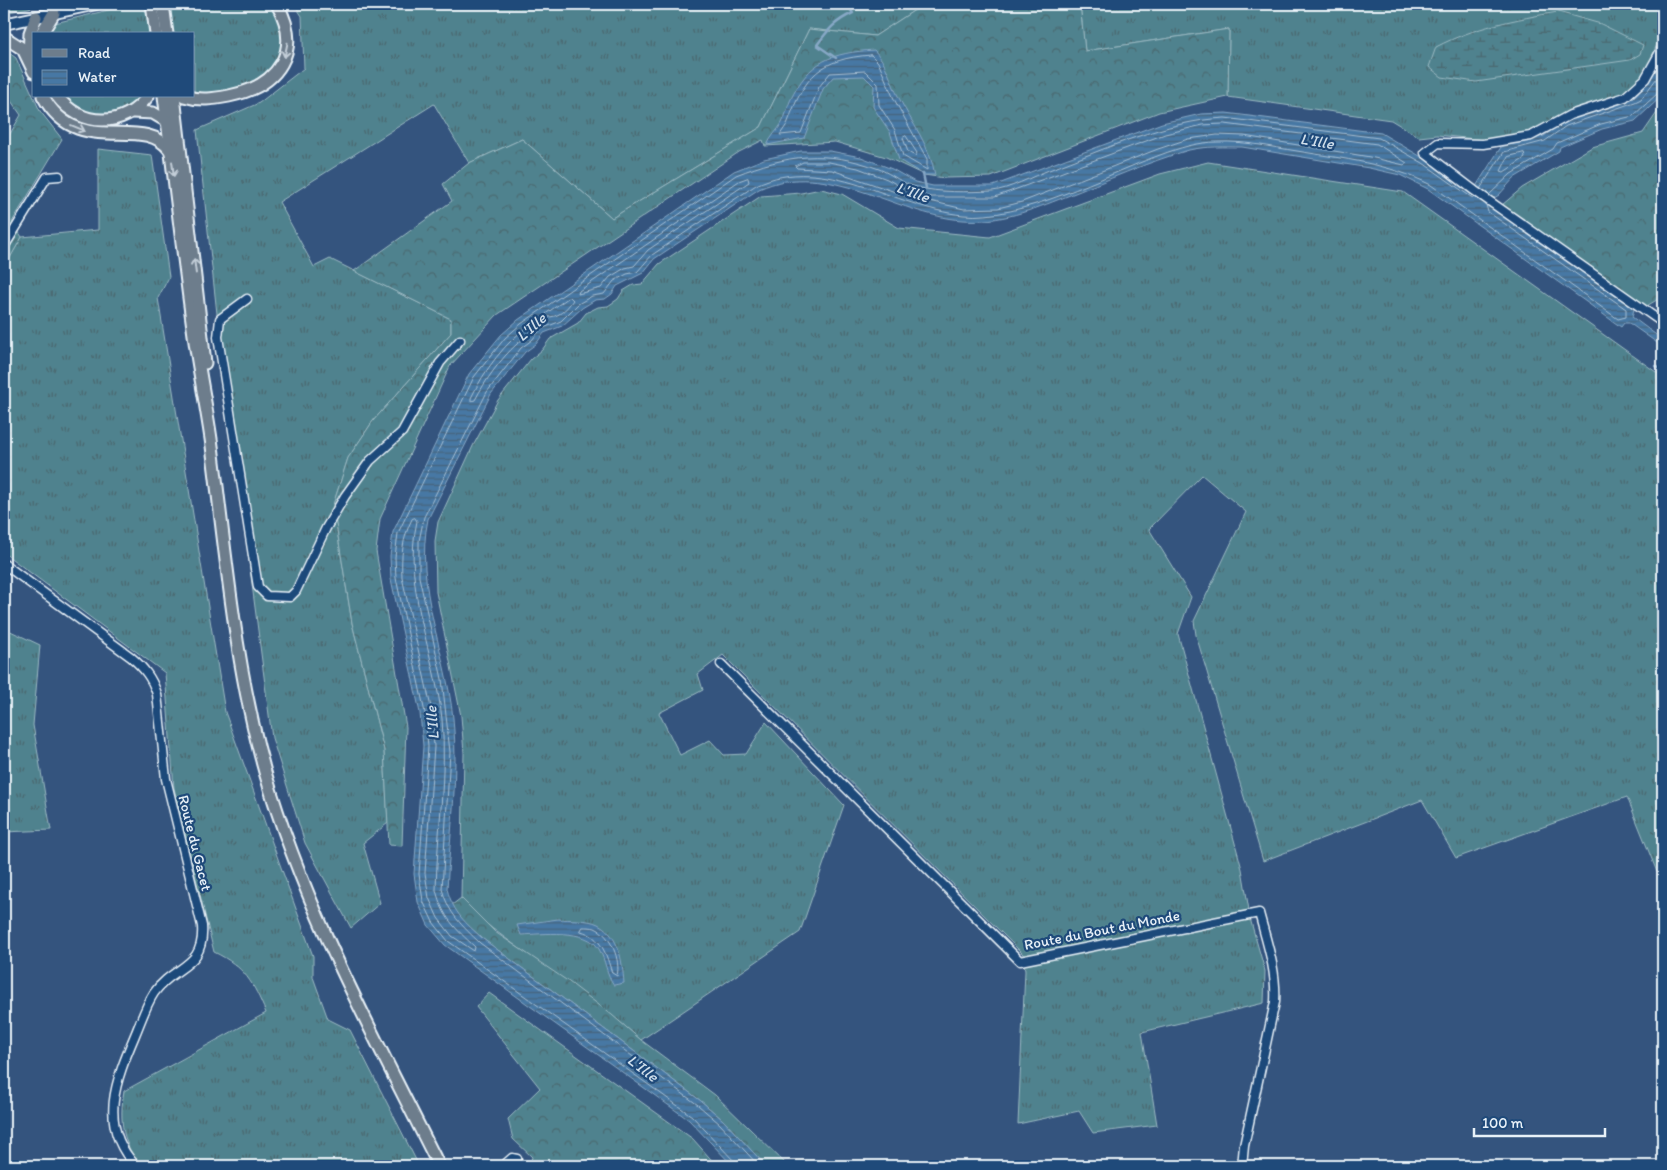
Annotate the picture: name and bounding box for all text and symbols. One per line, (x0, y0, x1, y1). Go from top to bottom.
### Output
legend (32, 32, 195, 98)
one-way arrow (281, 41, 291, 57)
text: Road (78, 44, 111, 62)
text: Water (78, 68, 117, 86)
one-way arrow (70, 124, 85, 134)
water label: L'Ille (1299, 129, 1336, 153)
one-way arrow (168, 160, 178, 176)
water label: L'Ille (894, 177, 933, 207)
one-way arrow (190, 259, 200, 275)
water label: L'Ille (512, 308, 551, 345)
water label: L'Ille (421, 704, 443, 741)
street label: Route du Gacet (174, 793, 216, 893)
street label: Route du Bout du Monde (1023, 906, 1181, 954)
water label: L'Ille (624, 1050, 663, 1087)
scale bar (1474, 1105, 1606, 1137)
text: 100 m (1482, 1114, 1524, 1132)

